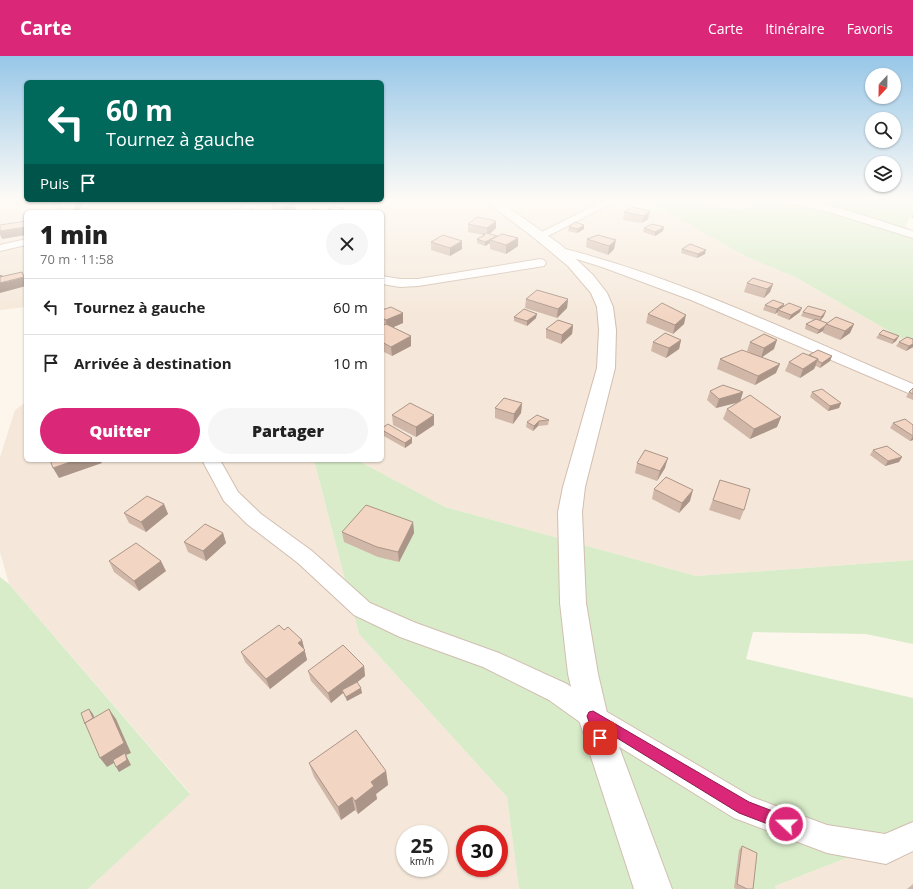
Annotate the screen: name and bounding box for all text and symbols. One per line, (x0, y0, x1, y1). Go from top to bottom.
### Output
text: Carte (20, 15, 72, 41)
text: Carte (708, 19, 743, 38)
text: Itinéraire (765, 19, 825, 38)
text: Favoris (847, 19, 893, 38)
north arrow (865, 68, 901, 104)
map controls (865, 68, 901, 192)
text: 60 m (106, 91, 173, 129)
icon: left (40, 96, 92, 148)
button: search (865, 112, 901, 148)
text: Tournez à gauche (106, 127, 255, 151)
button: layers (865, 156, 901, 192)
icon: arrive (77, 172, 99, 194)
text: Puis (40, 173, 69, 193)
text: 1 min (40, 218, 108, 251)
button: close (326, 223, 368, 265)
text: 70 m · 11:58 (40, 250, 114, 268)
icon: left (40, 296, 62, 318)
text: Tournez à gauche (74, 297, 205, 317)
text: 60 m (333, 297, 368, 317)
icon: arrive (40, 352, 62, 374)
text: Arrivée à destination (74, 353, 232, 373)
text: 10 m (333, 353, 368, 373)
button: Quitter (40, 408, 200, 454)
button: Partager (208, 408, 368, 454)
pin (583, 721, 617, 755)
icon: arrive (589, 727, 611, 749)
position arrow (765, 803, 807, 845)
speed limit sign: 30 (456, 825, 508, 877)
text: 25 (411, 832, 433, 859)
text: km/h (410, 854, 434, 868)

